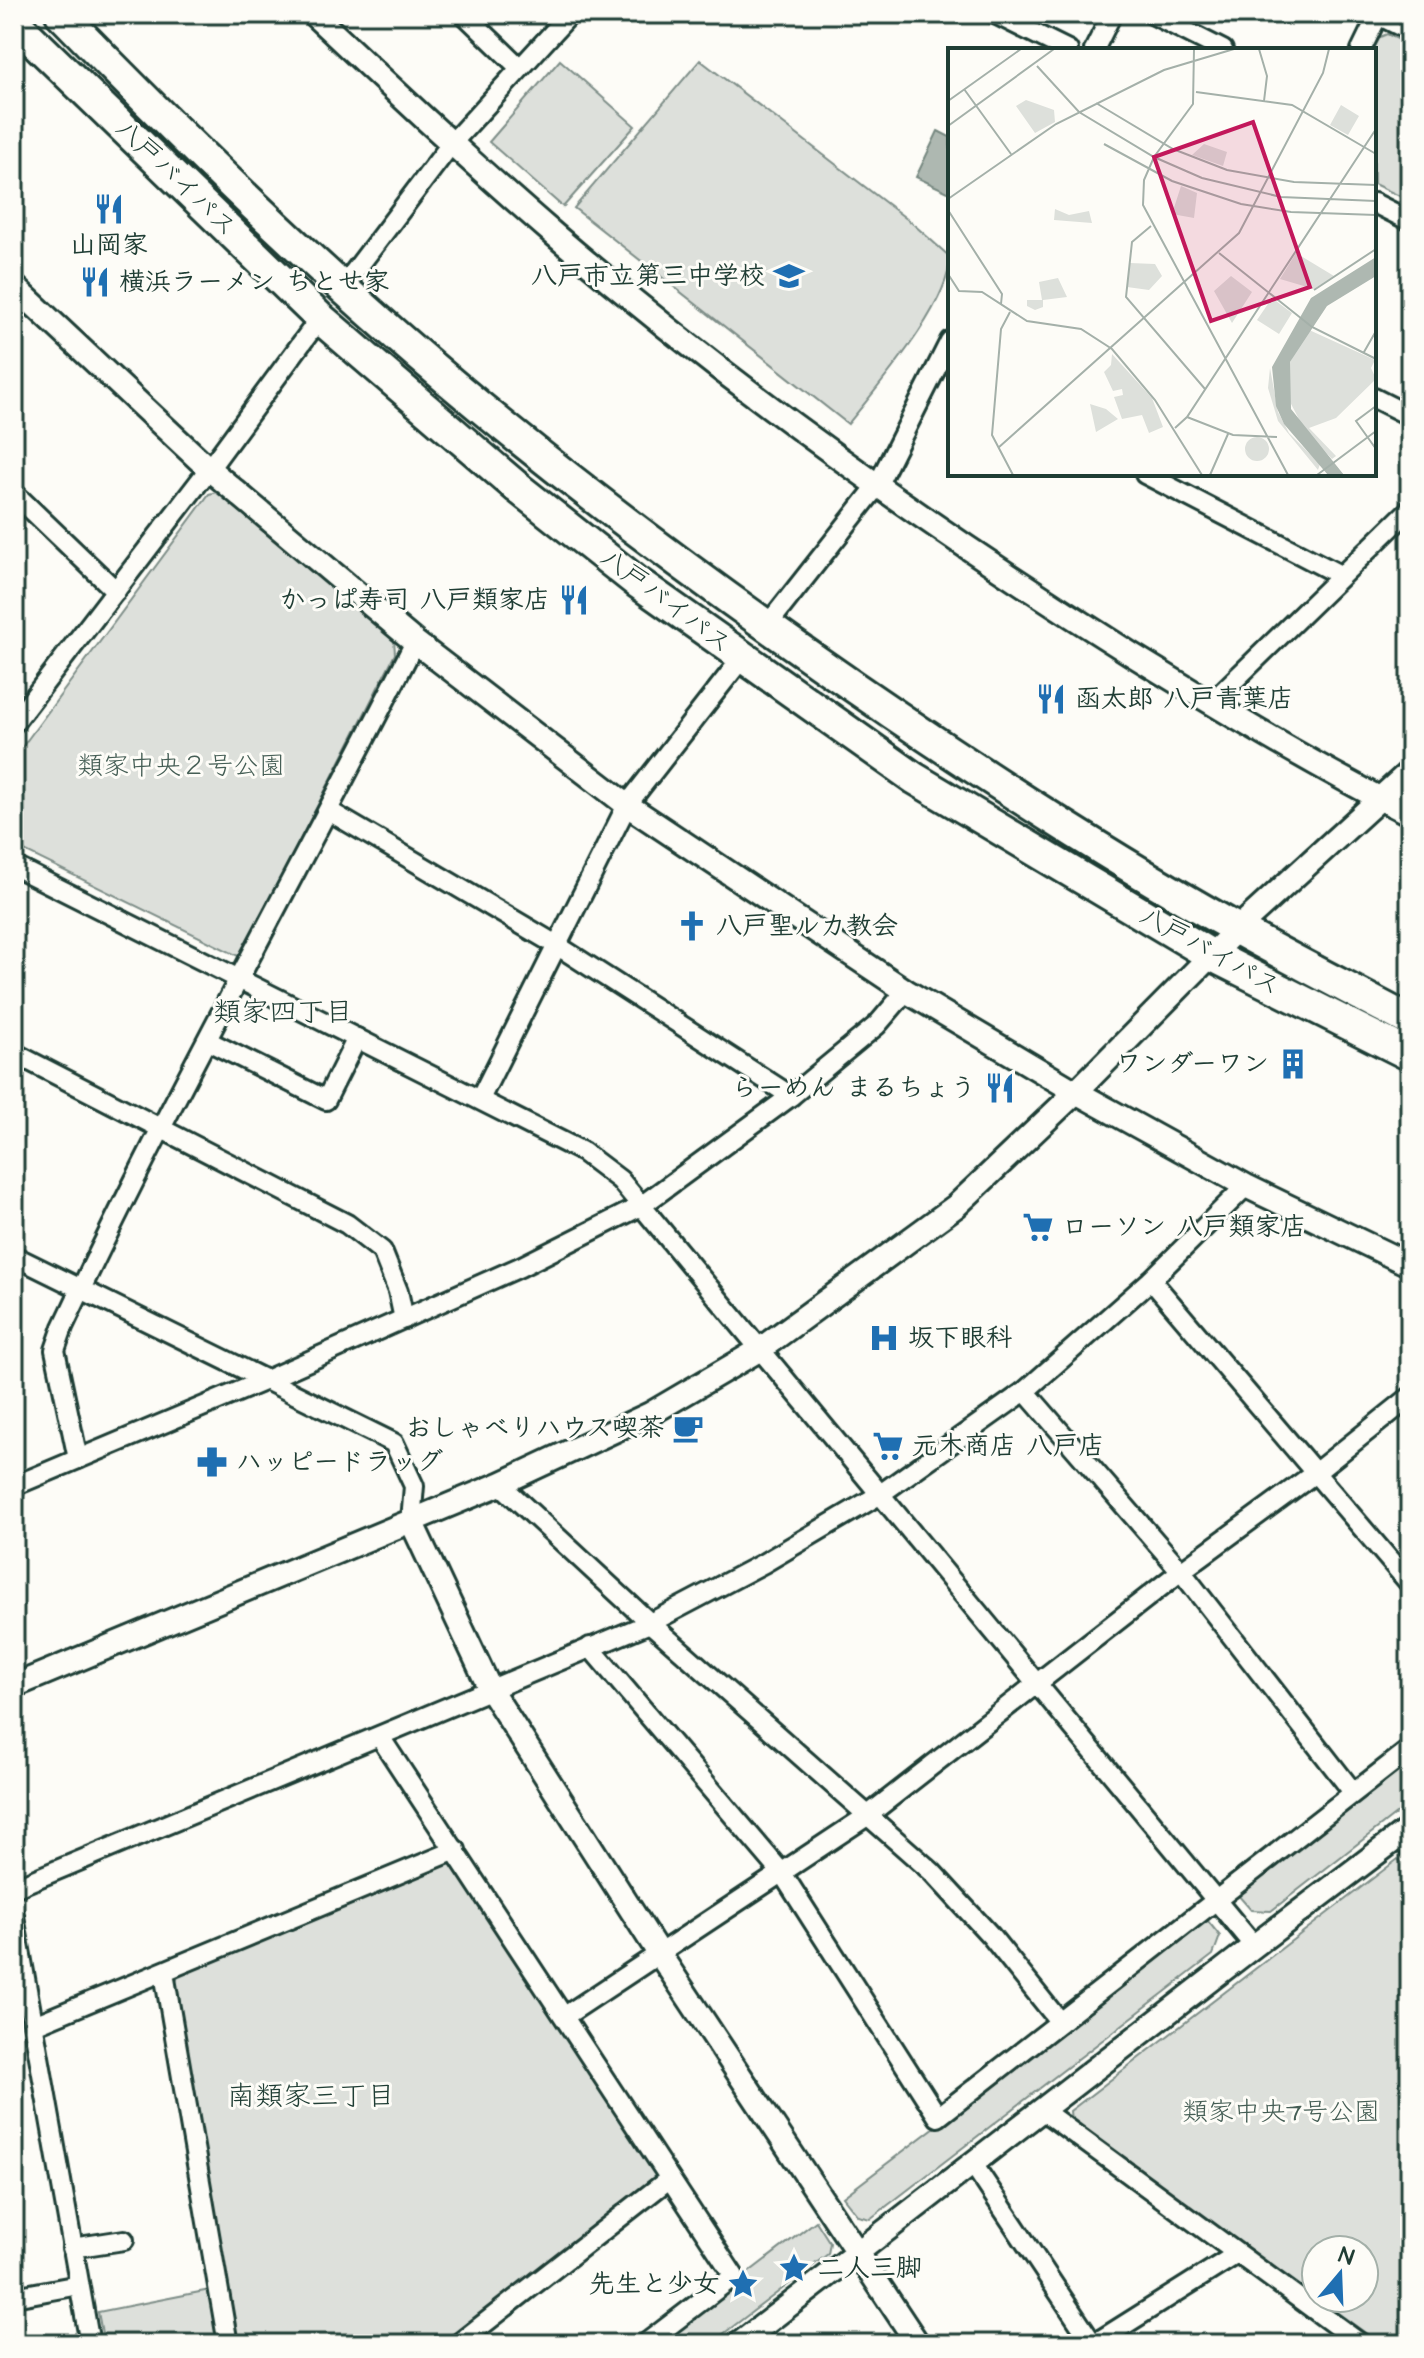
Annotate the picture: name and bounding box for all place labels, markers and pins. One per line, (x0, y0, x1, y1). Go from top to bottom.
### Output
restaurant icon: 山岡家 (92, 192, 126, 226)
place label: 山岡家 (70, 227, 148, 263)
place label: 八戸市立第三中学校 (531, 258, 765, 294)
school or university icon: 八戸市立第三中学校 (772, 259, 806, 293)
place label: 横浜ラーメン ちとせ家 (119, 264, 389, 300)
restaurant icon: 横浜ラーメン ちとせ家 (78, 265, 112, 299)
place label: かっぱ寿司 八戸類家店 (280, 582, 550, 618)
restaurant icon: かっぱ寿司 八戸類家店 (557, 583, 591, 617)
place label: 函太郎 八戸青葉店 (1075, 681, 1293, 717)
restaurant icon: 函太郎 八戸青葉店 (1034, 682, 1068, 716)
place label: 八戸聖ルカ教会 (716, 908, 898, 944)
church icon: 八戸聖ルカ教会 (675, 909, 709, 943)
place label: ワンダーワン (1116, 1046, 1269, 1082)
building icon: ワンダーワン (1276, 1047, 1310, 1081)
place label: らーめん まるちょう (732, 1070, 976, 1106)
restaurant icon: らーめん まるちょう (983, 1071, 1017, 1105)
place label: ローソン 八戸類家店 (1062, 1209, 1306, 1245)
supermarket icon: ローソン 八戸類家店 (1021, 1210, 1055, 1244)
place label: 坂下眼科 (908, 1320, 1012, 1356)
hospital icon: 坂下眼科 (867, 1321, 901, 1355)
place label: おしゃべりハウス喫茶 (406, 1410, 664, 1446)
cafe icon: おしゃべりハウス喫茶 (671, 1411, 705, 1445)
place label: 元木商店 八戸店 (912, 1428, 1104, 1464)
supermarket icon: 元木商店 八戸店 (871, 1429, 905, 1463)
place label: ハッピードラッグ (236, 1444, 443, 1480)
pharmacy icon: ハッピードラッグ (195, 1445, 229, 1479)
place label: 二人三脚 (818, 2250, 922, 2286)
place icon: 二人三脚 (777, 2251, 811, 2285)
place label: 先生と少女 (589, 2266, 719, 2302)
place icon: 先生と少女 (726, 2267, 760, 2301)

